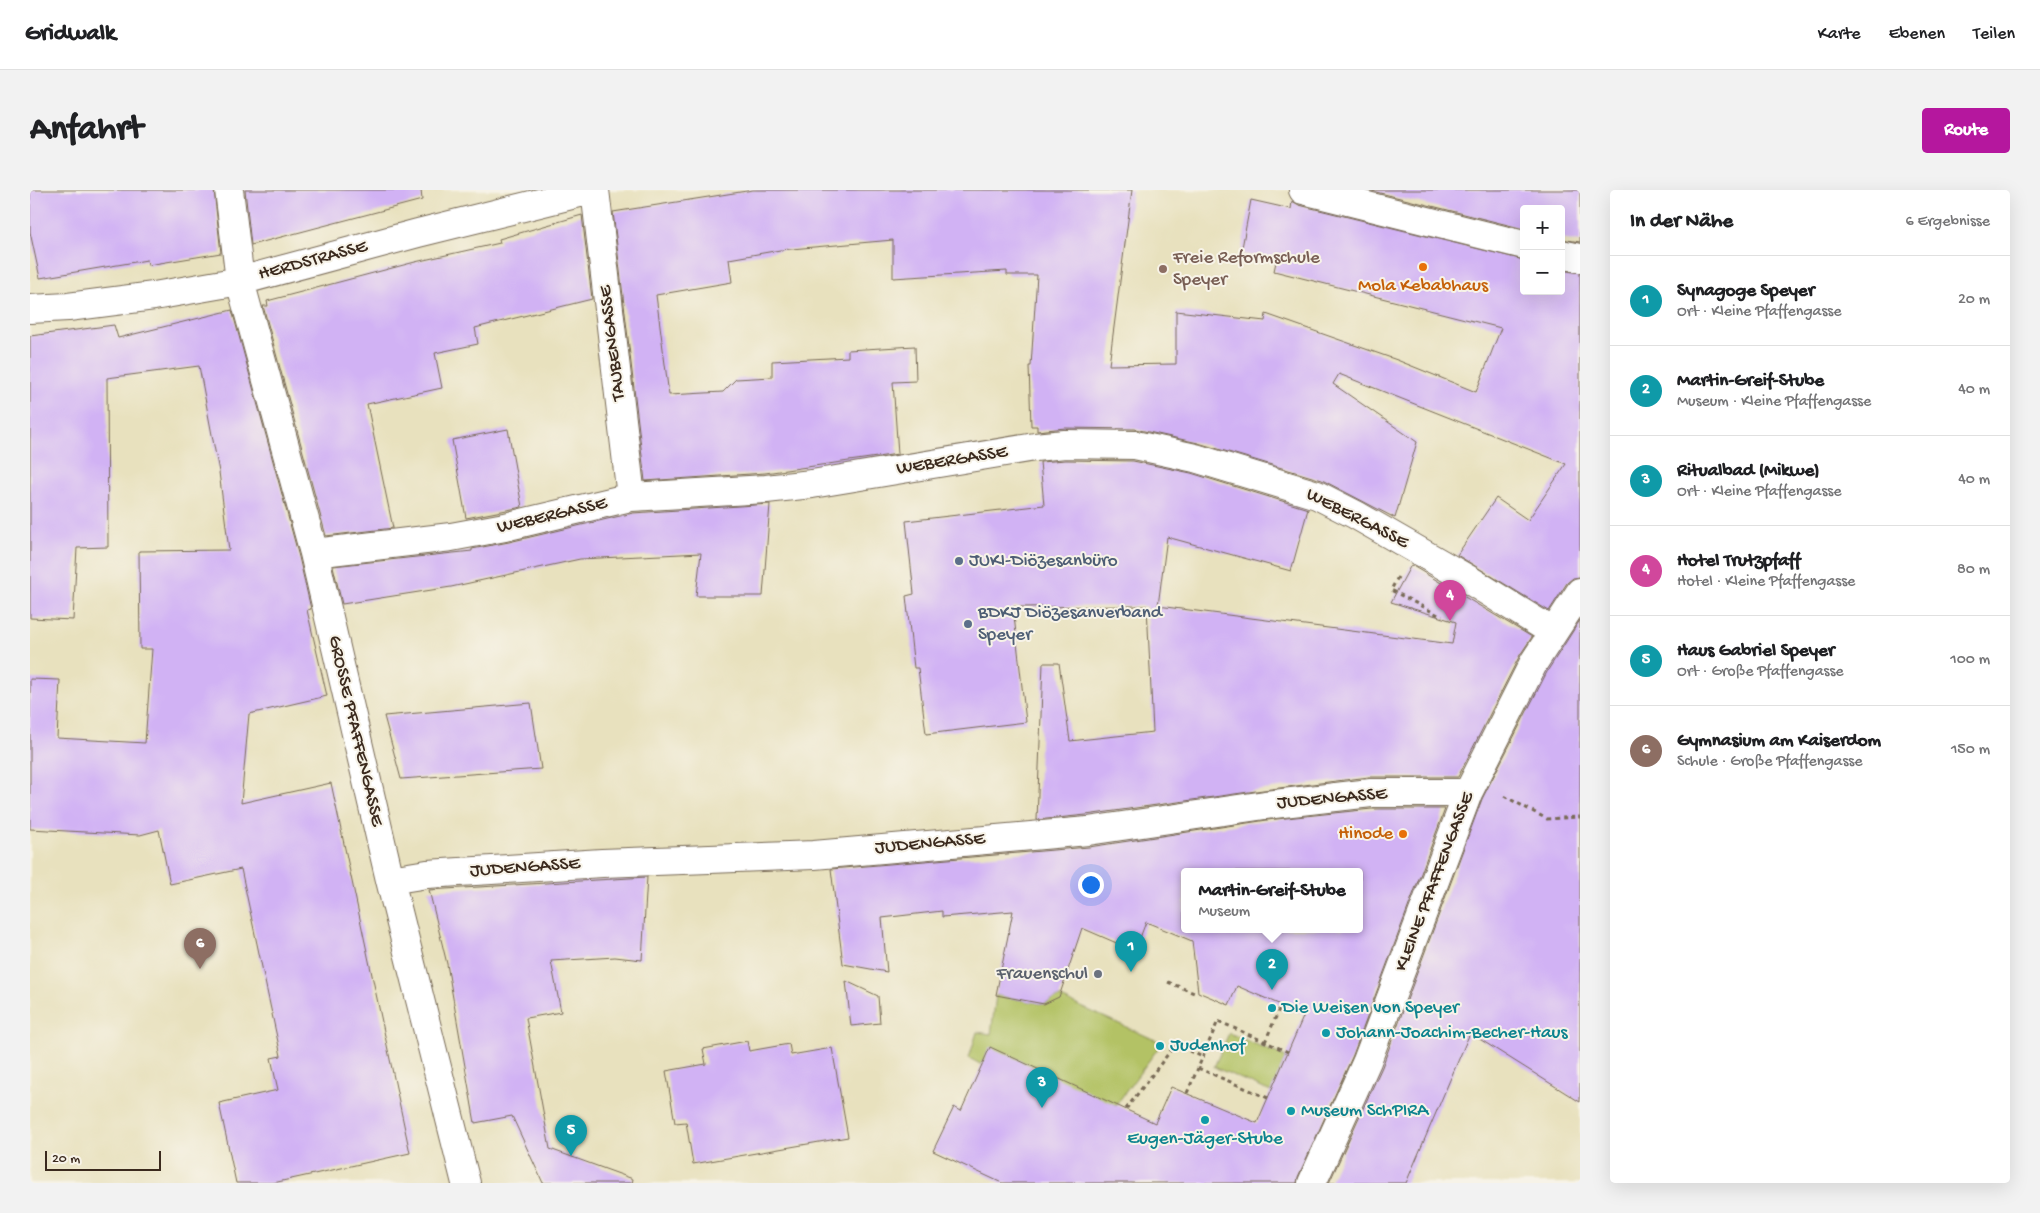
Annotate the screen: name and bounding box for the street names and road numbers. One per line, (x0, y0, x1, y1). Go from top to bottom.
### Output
street label: HERDSTRASSE (256, 235, 371, 287)
street label: TAUBENGASSE (594, 283, 632, 403)
street label: WEBERGASSE (895, 441, 1010, 481)
street label: WEBERGASSE (1302, 483, 1413, 555)
street label: WEBERGASSE (495, 492, 610, 540)
street label: GROSSE PFAFFENGASSE (322, 633, 388, 830)
street label: JUDENGASSE (1276, 783, 1389, 815)
street label: KLEINE PFAFFENGASSE (1390, 788, 1480, 975)
street label: JUDENGASSE (874, 828, 987, 860)
street label: JUDENGASSE (469, 853, 582, 883)

